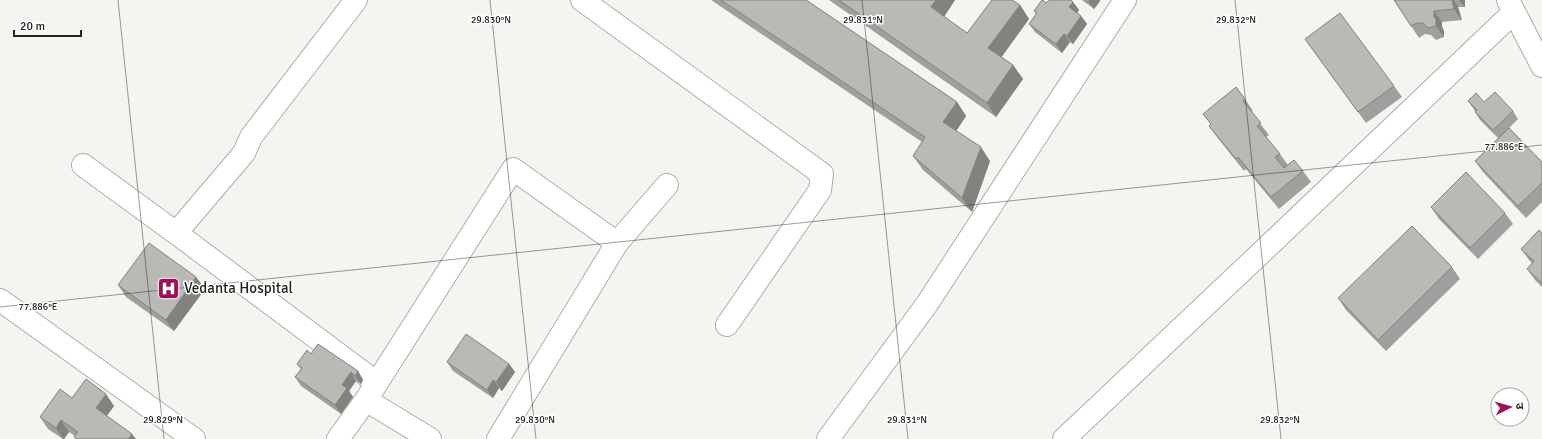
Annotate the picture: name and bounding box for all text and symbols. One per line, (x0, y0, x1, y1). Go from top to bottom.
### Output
scale bar (14, 12, 81, 38)
text: 29.830°N (471, 14, 511, 26)
text: 29.831°N (843, 14, 883, 26)
text: 29.832°N (1216, 14, 1256, 26)
text: 20 m (20, 19, 45, 34)
text: 77.886°E (1485, 141, 1524, 153)
hospital icon: Vedanta Hospital (155, 275, 181, 301)
place label: Vedanta Hospital (184, 279, 293, 297)
text: 77.886°E (19, 301, 58, 313)
north arrow (1490, 387, 1530, 427)
text: उ (1513, 402, 1526, 410)
text: 29.829°N (143, 414, 183, 426)
text: 29.830°N (515, 414, 555, 426)
text: 29.831°N (887, 414, 927, 426)
text: 29.832°N (1260, 414, 1300, 426)

